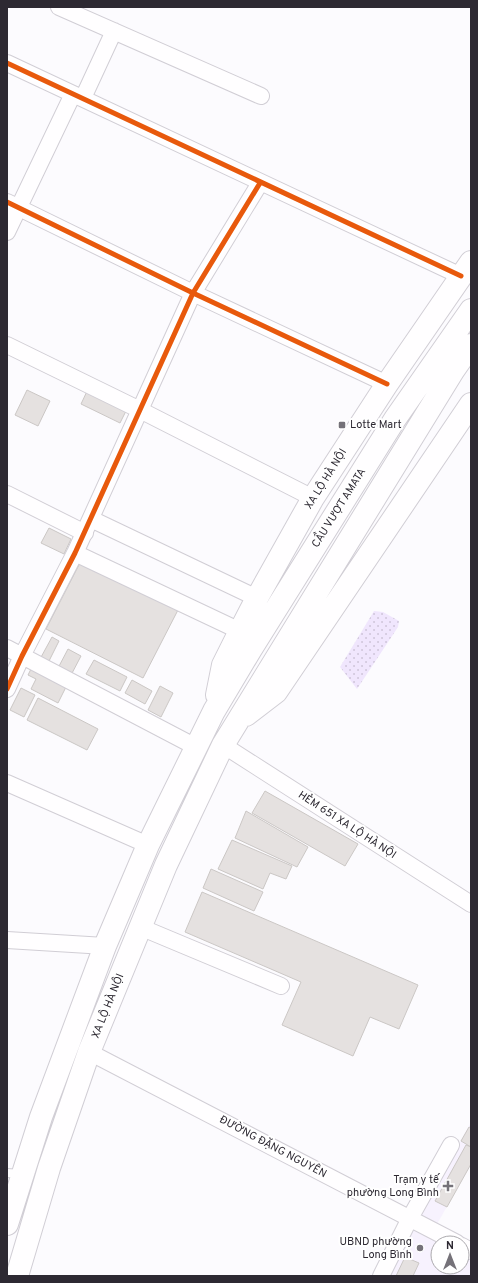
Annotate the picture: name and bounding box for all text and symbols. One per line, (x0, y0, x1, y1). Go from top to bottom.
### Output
place label: Lotte Mart (350, 418, 402, 432)
marker: Lotte Mart (337, 420, 347, 430)
street label: XA LỘ HÀ NỘI (301, 446, 350, 512)
street label: CẦU VƯỢT AMATA (307, 464, 369, 550)
street label: HẺM 651 XA LỘ HÀ NỘI (295, 787, 399, 862)
street label: XA LỘ HÀ NỘI (88, 971, 127, 1040)
street label: ĐƯỜNG ĐẶNG NGUYÊN (217, 1112, 330, 1181)
place label: Trạm y tế phường Long Bình (347, 1173, 441, 1200)
marker: Trạm y tế phường Long Bình (442, 1180, 454, 1192)
place label: UBND phường Long Bình (340, 1235, 412, 1262)
north arrow (430, 1235, 470, 1275)
text: N (446, 1239, 454, 1253)
marker: UBND phường Long Bình (415, 1243, 425, 1253)

